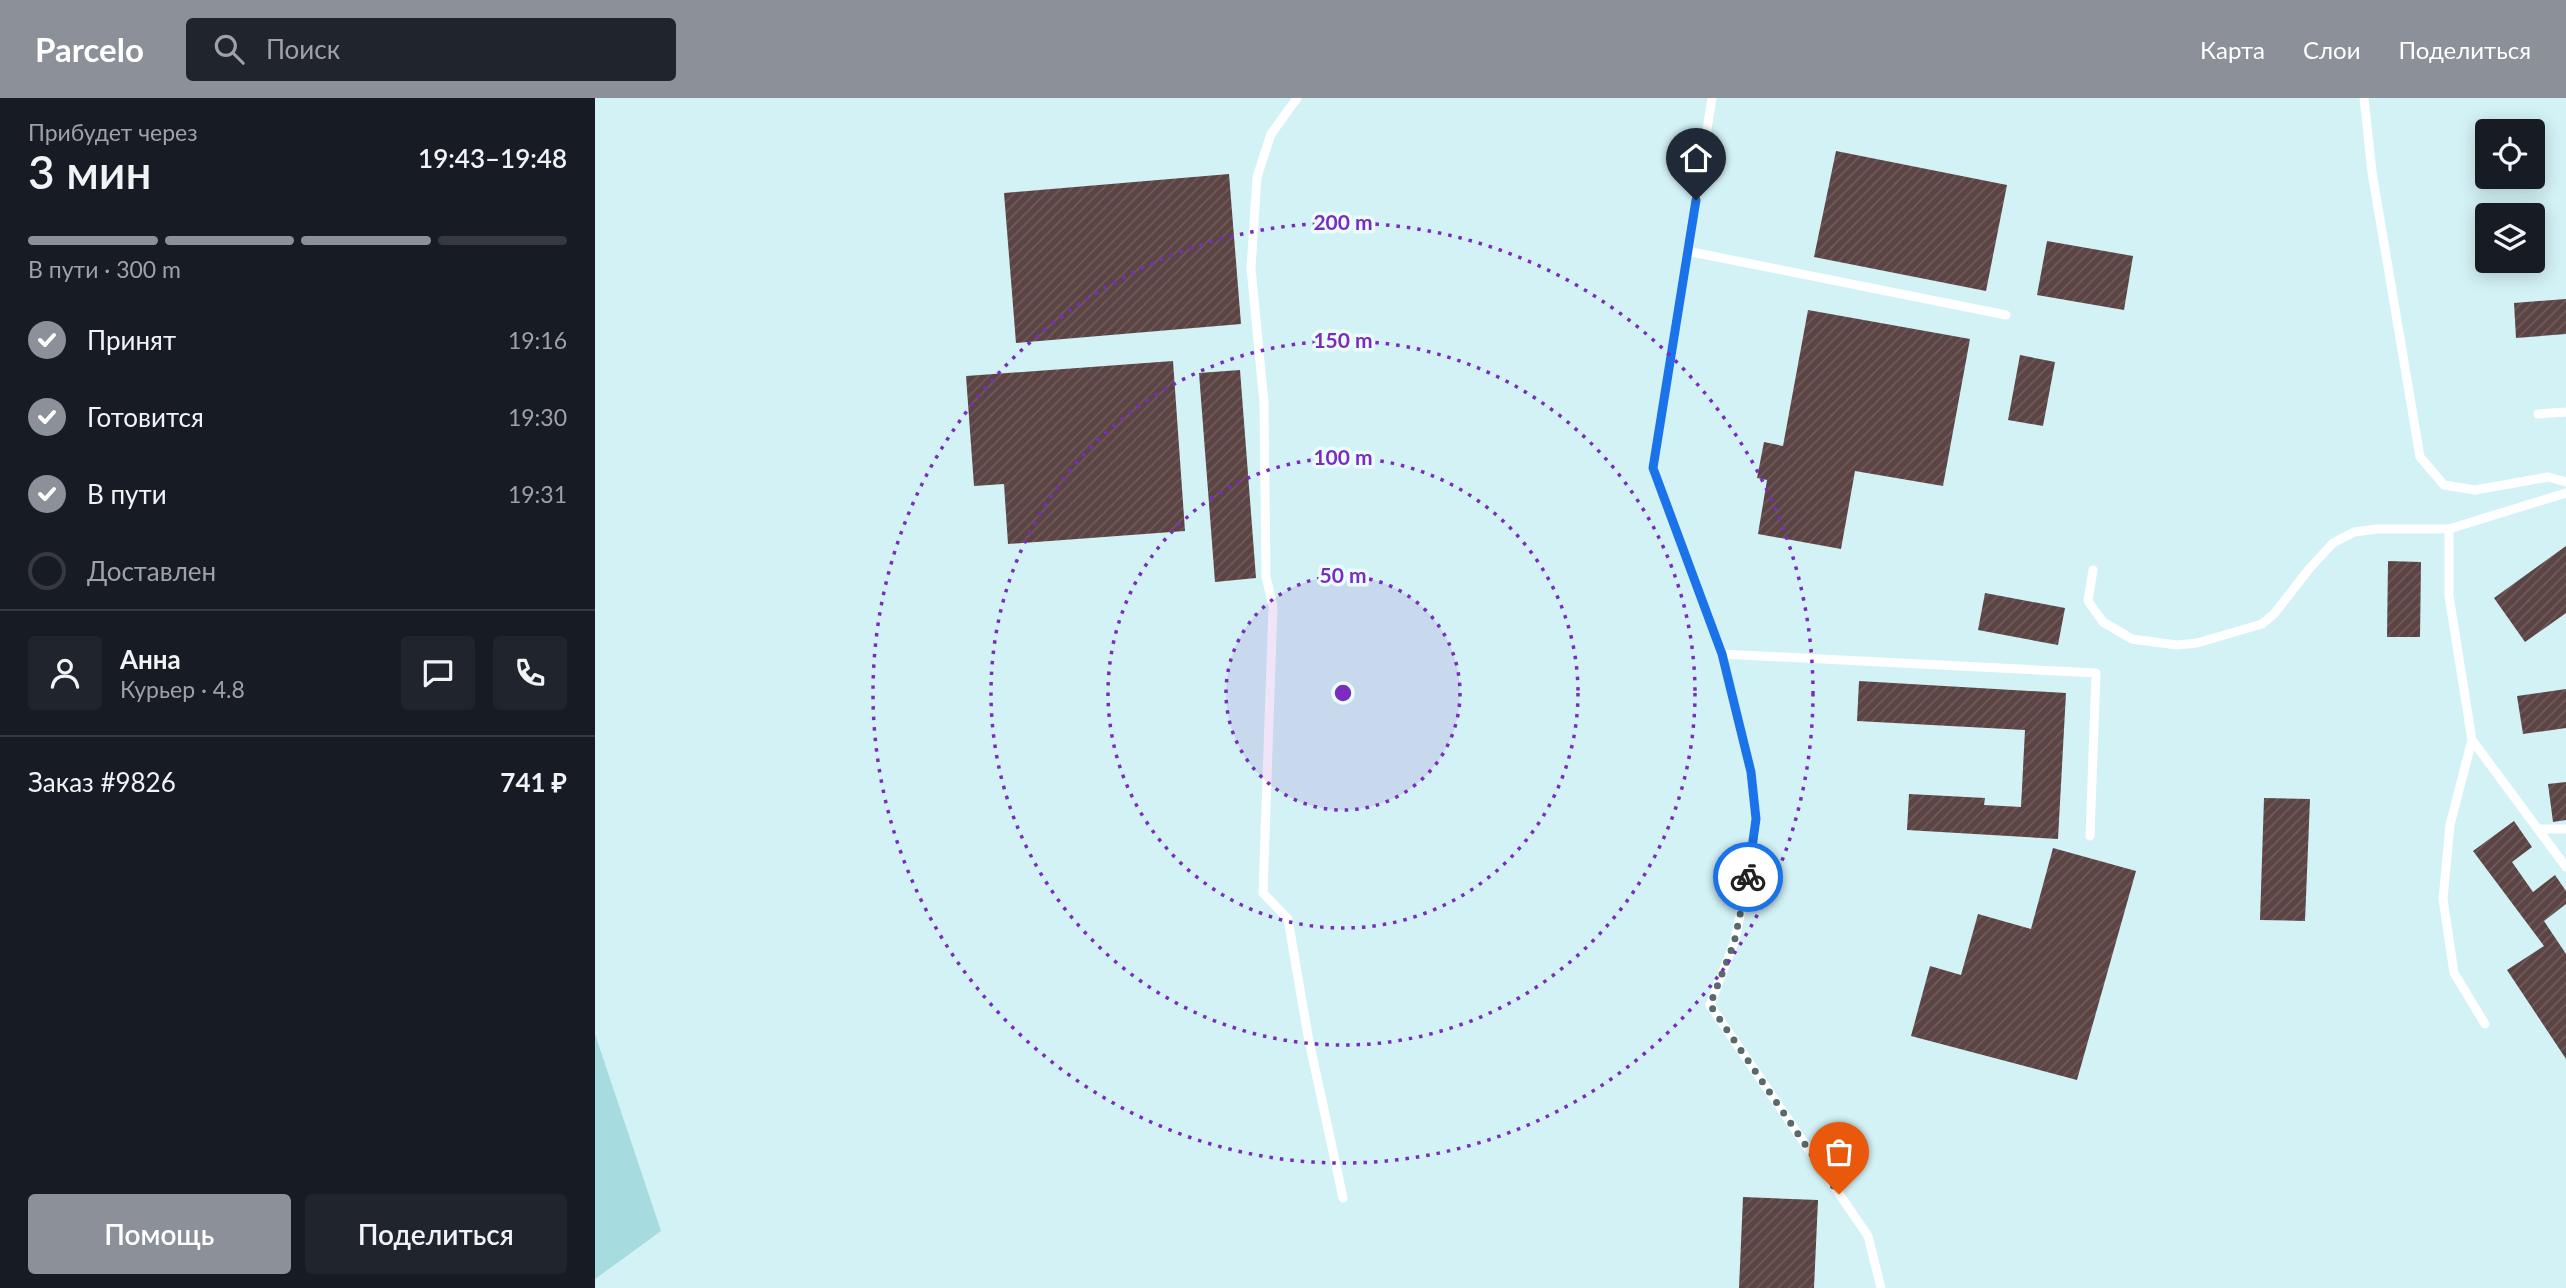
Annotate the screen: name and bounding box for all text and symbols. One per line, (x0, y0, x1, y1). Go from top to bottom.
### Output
search box (186, 18, 676, 81)
text: Parcelo (35, 29, 144, 69)
icon: search (210, 30, 248, 68)
text: Поиск (266, 33, 340, 65)
text: Карта (2200, 35, 2265, 64)
text: Слои (2303, 35, 2360, 64)
text: Поделиться (2398, 35, 2531, 64)
text: Прибудет через (28, 118, 198, 146)
map controls (2475, 119, 2545, 273)
button: locate (2475, 119, 2545, 189)
pin (1666, 128, 1726, 200)
icon: home (1677, 139, 1715, 177)
text: 19:43–19:48 (418, 142, 567, 174)
text: 3 мин (28, 144, 152, 199)
button: layers (2475, 203, 2545, 273)
text: 200 m (1313, 209, 1373, 234)
text: В пути · 300 m (28, 255, 181, 283)
icon: check (28, 321, 66, 359)
text: Принят (87, 324, 176, 356)
text: 19:16 (508, 326, 567, 354)
text: 150 m (1313, 327, 1373, 352)
icon: check (28, 398, 66, 436)
text: Готовится (87, 401, 204, 433)
text: 19:30 (508, 403, 567, 431)
text: 100 m (1313, 444, 1373, 469)
icon: check (28, 475, 66, 513)
text: В пути (87, 478, 167, 510)
text: 19:31 (508, 480, 567, 508)
text: Доставлен (87, 555, 216, 587)
text: 50 m (1319, 562, 1367, 587)
button: person (28, 636, 102, 710)
button: chat (401, 636, 475, 710)
button: phone (493, 636, 567, 710)
text: Анна (120, 643, 181, 675)
text: Курьер · 4.8 (120, 675, 245, 703)
centre of rings (1331, 681, 1355, 705)
text: Заказ #9826 (28, 766, 176, 798)
text: 741 ₽ (500, 766, 567, 798)
courier (1713, 842, 1783, 912)
icon: bike (1729, 858, 1767, 896)
pin (1809, 1122, 1869, 1194)
icon: bag (1820, 1133, 1858, 1171)
button: Помощь (28, 1194, 291, 1274)
button: Поделиться (305, 1194, 567, 1274)

